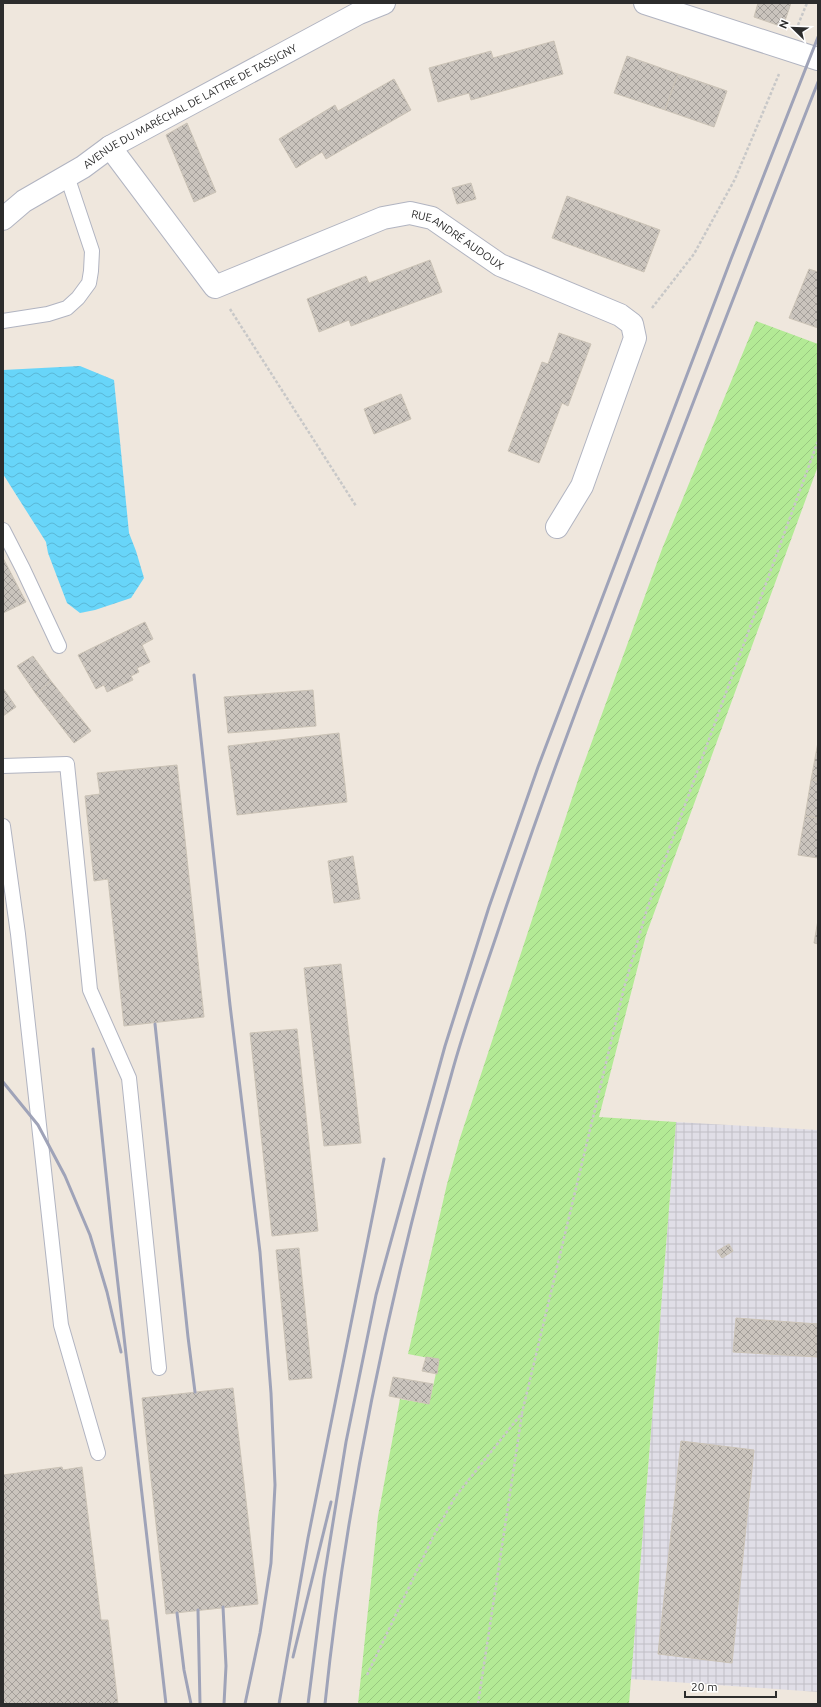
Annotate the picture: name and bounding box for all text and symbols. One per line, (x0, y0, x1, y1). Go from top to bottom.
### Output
north arrow (773, 8, 813, 48)
text: N (777, 18, 791, 30)
street label: AVENUE DU MARÉCHAL DE LATTRE DE TASSIGNY (81, 41, 299, 171)
street label: RUE ANDRÉ AUDOUX (410, 207, 506, 272)
scale bar (685, 1673, 776, 1699)
text: 20 m (691, 1680, 718, 1693)

